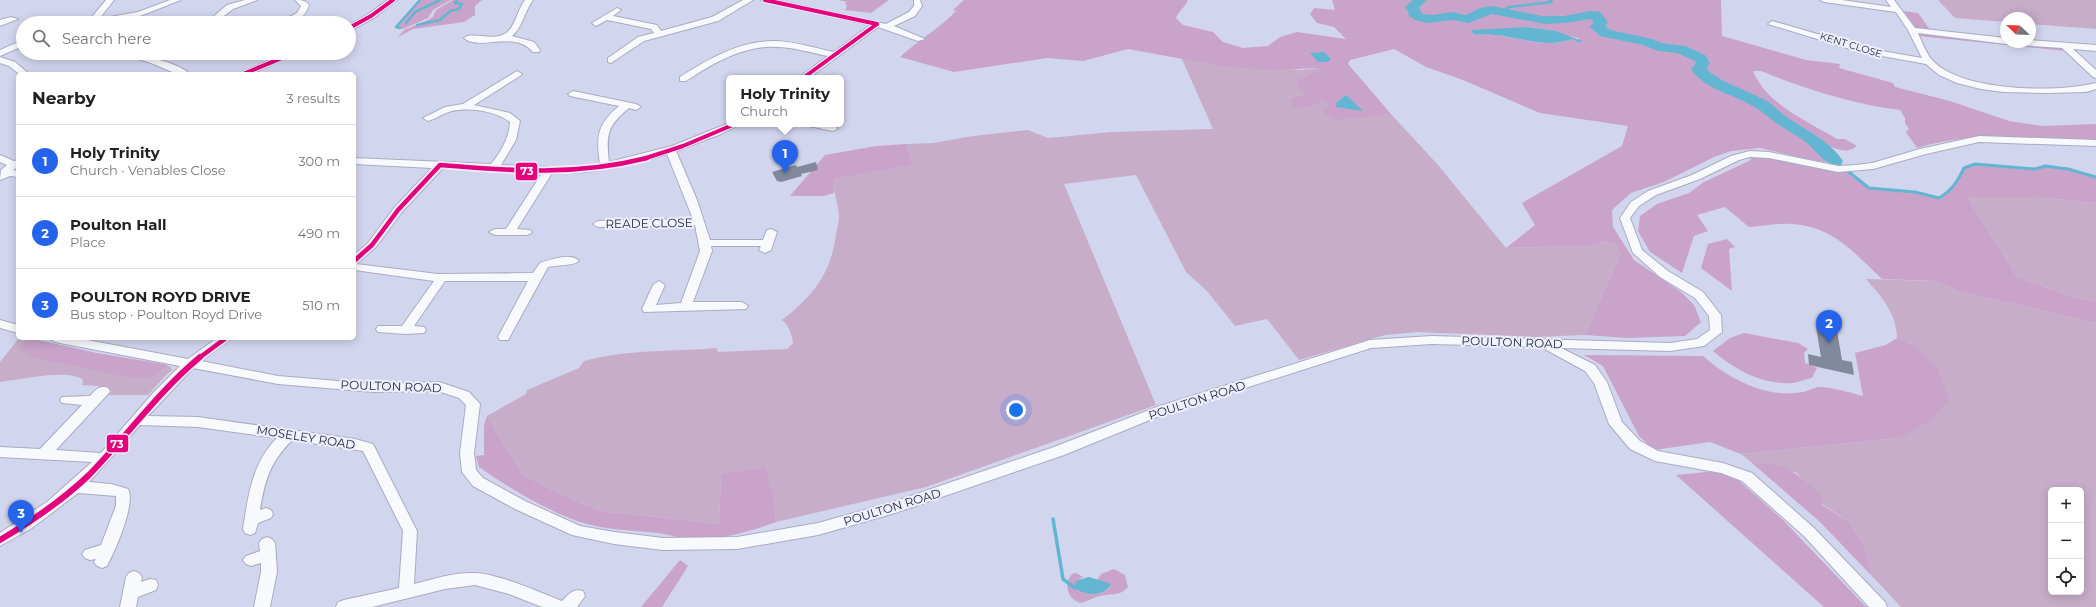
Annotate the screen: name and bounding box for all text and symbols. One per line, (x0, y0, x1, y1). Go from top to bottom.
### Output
north arrow (2000, 12, 2036, 48)
search box (16, 16, 356, 60)
icon: search (30, 27, 52, 49)
text: Search here (62, 29, 151, 48)
street label: KENT CLOSE (1818, 29, 1884, 61)
popup (726, 75, 844, 127)
text: Holy Trinity (740, 84, 830, 103)
text: Nearby (32, 88, 96, 108)
text: 3 results (286, 90, 340, 106)
text: Church (740, 103, 788, 119)
pin: 1 (772, 140, 798, 173)
text: Holy Trinity (70, 143, 160, 162)
text: 1 (42, 153, 48, 169)
text: 300 m (298, 153, 340, 169)
text: Church · Venables Close (70, 162, 226, 178)
line badge: 73 (515, 162, 538, 181)
text: 73 (520, 164, 534, 178)
text: Poulton Hall (70, 215, 167, 234)
street label: READE CLOSE (605, 215, 693, 231)
text: 2 (41, 225, 49, 241)
text: 490 m (298, 225, 340, 241)
text: Place (70, 234, 106, 250)
text: POULTON ROYD DRIVE (70, 287, 251, 306)
text: 3 (41, 297, 49, 313)
text: 510 m (302, 297, 340, 313)
text: Bus stop · Poulton Royd Drive (70, 306, 262, 322)
pin: 2 (1816, 310, 1842, 343)
street label: POULTON ROAD (1461, 333, 1563, 351)
street label: POULTON ROAD (340, 377, 442, 395)
street label: POULTON ROAD (1147, 377, 1248, 423)
your location (1006, 400, 1026, 420)
street label: MOSELEY ROAD (256, 422, 357, 452)
line badge: 73 (106, 434, 129, 453)
text: 73 (110, 437, 124, 451)
street label: POULTON ROAD (841, 485, 943, 529)
map controls (2048, 487, 2084, 595)
button: + (2048, 487, 2084, 523)
pin: 3 (8, 500, 34, 533)
button: − (2048, 523, 2084, 559)
button: locate (2048, 559, 2084, 595)

